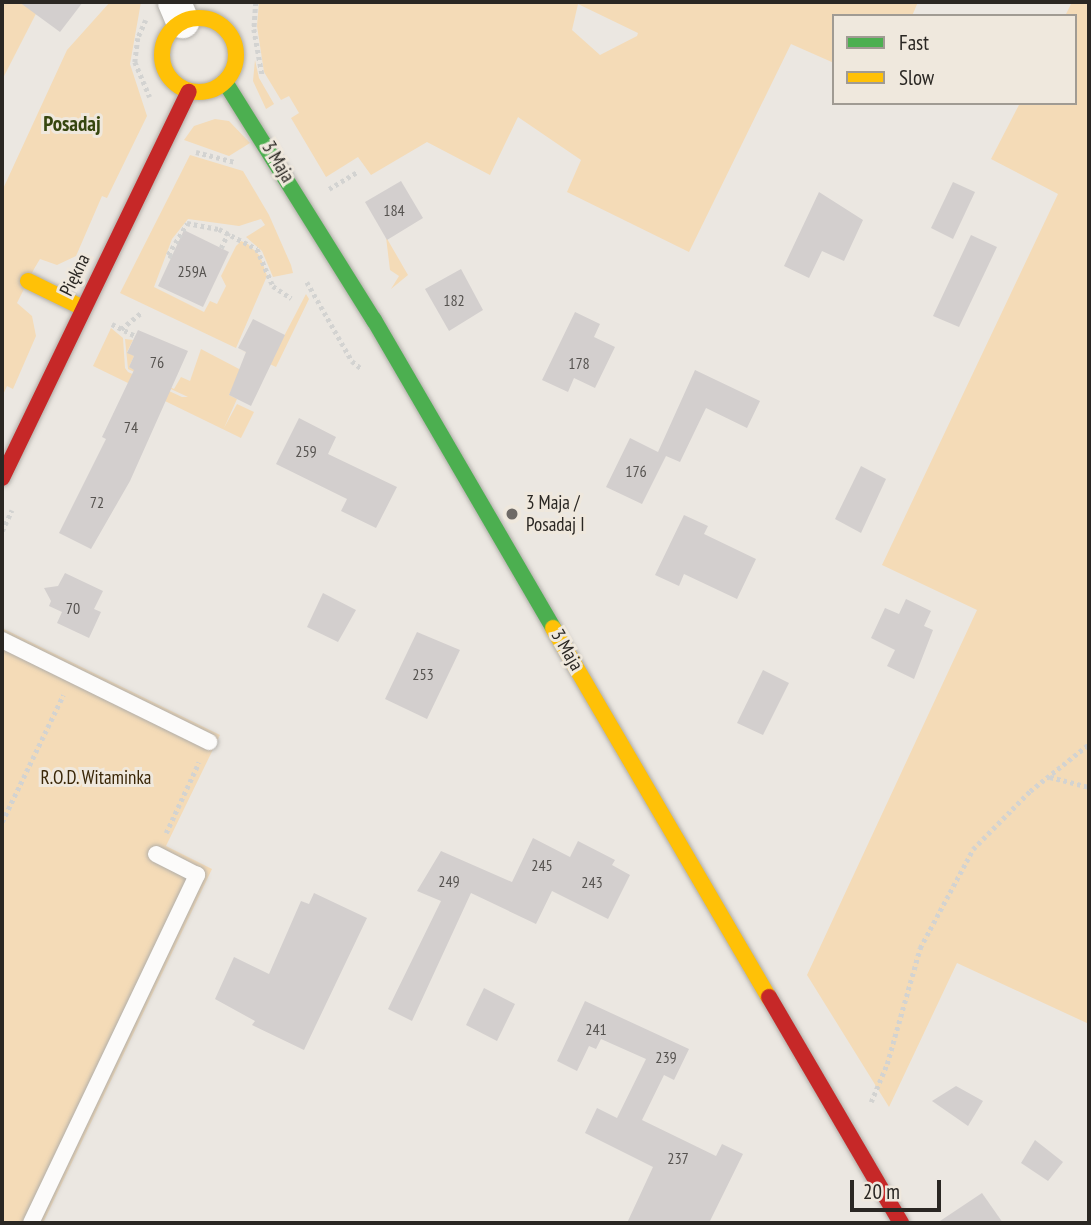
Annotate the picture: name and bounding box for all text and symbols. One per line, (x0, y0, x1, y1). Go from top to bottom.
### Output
legend (832, 14, 1077, 105)
text: Fast (899, 29, 929, 56)
text: Slow (899, 64, 934, 91)
district label: Posadaj (43, 111, 101, 137)
street label: 3 Maja (257, 137, 299, 187)
house number: 184 (383, 200, 405, 220)
street label: Piękna (55, 250, 95, 300)
house number: 259A (177, 261, 207, 281)
house number: 182 (443, 290, 465, 310)
house number: 76 (150, 352, 164, 372)
house number: 178 (568, 353, 590, 373)
house number: 74 (124, 417, 138, 437)
house number: 259 (295, 441, 317, 461)
house number: 176 (625, 461, 647, 481)
house number: 72 (90, 492, 104, 512)
place label: 3 Maja / Posadaj I (526, 492, 585, 536)
marker: 3 Maja / Posadaj I (504, 506, 520, 522)
house number: 70 (66, 598, 80, 618)
street label: 3 Maja (546, 625, 588, 675)
house number: 253 (412, 664, 434, 684)
park label: R.O.D. Witaminka (40, 767, 152, 789)
house number: 245 (531, 855, 553, 875)
house number: 249 (438, 871, 460, 891)
house number: 243 (581, 872, 603, 892)
house number: 241 (585, 1019, 607, 1039)
house number: 239 (655, 1047, 677, 1067)
house number: 237 (667, 1148, 689, 1168)
scale bar (853, 1166, 944, 1210)
text: 20 m (863, 1178, 900, 1205)

